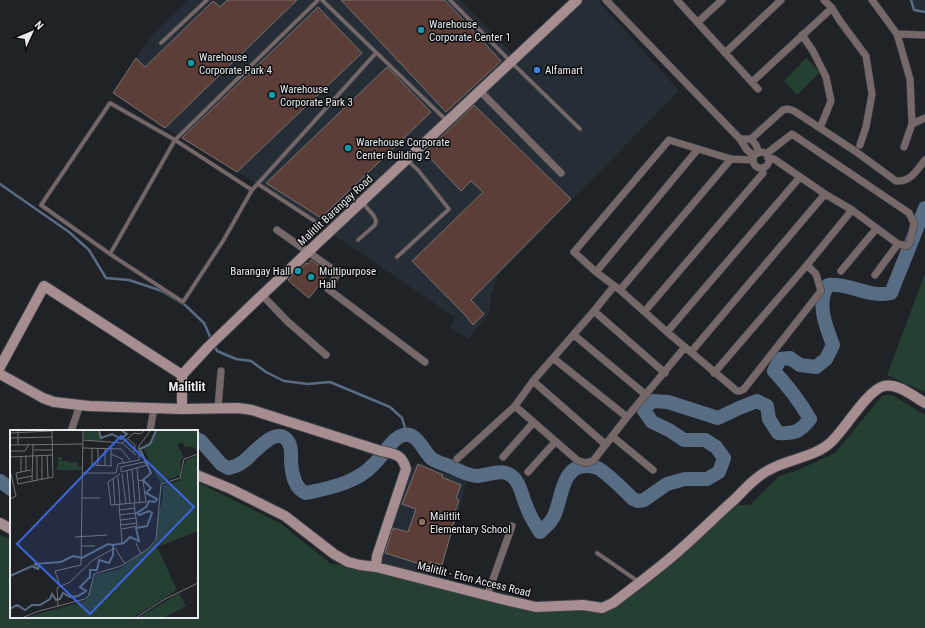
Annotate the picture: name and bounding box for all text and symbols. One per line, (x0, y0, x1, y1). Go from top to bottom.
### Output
north arrow (12, 12, 52, 52)
text: N (32, 18, 46, 33)
place label: Warehouse Corporate Center 1 (429, 18, 511, 44)
marker: Warehouse Corporate Center 1 (416, 25, 426, 35)
place label: Warehouse Corporate Park 4 (199, 51, 273, 77)
marker: Warehouse Corporate Park 4 (186, 58, 196, 68)
place label: Alfamart (545, 64, 583, 77)
marker: Alfamart (532, 65, 542, 75)
place label: Warehouse Corporate Park 3 (280, 83, 353, 109)
marker: Warehouse Corporate Park 3 (267, 90, 277, 100)
place label: Warehouse Corporate Center Building 2 (356, 136, 450, 162)
marker: Warehouse Corporate Center Building 2 (343, 143, 353, 153)
street label: Malitlit Barangay Road (295, 172, 375, 248)
place label: Barangay Hall (230, 265, 290, 278)
place label: Multipurpose Hall (319, 265, 376, 291)
marker: Barangay Hall (293, 266, 303, 276)
marker: Multipurpose Hall (306, 272, 316, 282)
district label: Malitlit (168, 379, 206, 394)
inset map (10, 430, 198, 618)
place label: Malitlit Elementary School (430, 510, 511, 536)
marker: Malitlit Elementary School (417, 517, 427, 527)
street label: Malitlit - Eton Access Road (416, 559, 532, 600)

